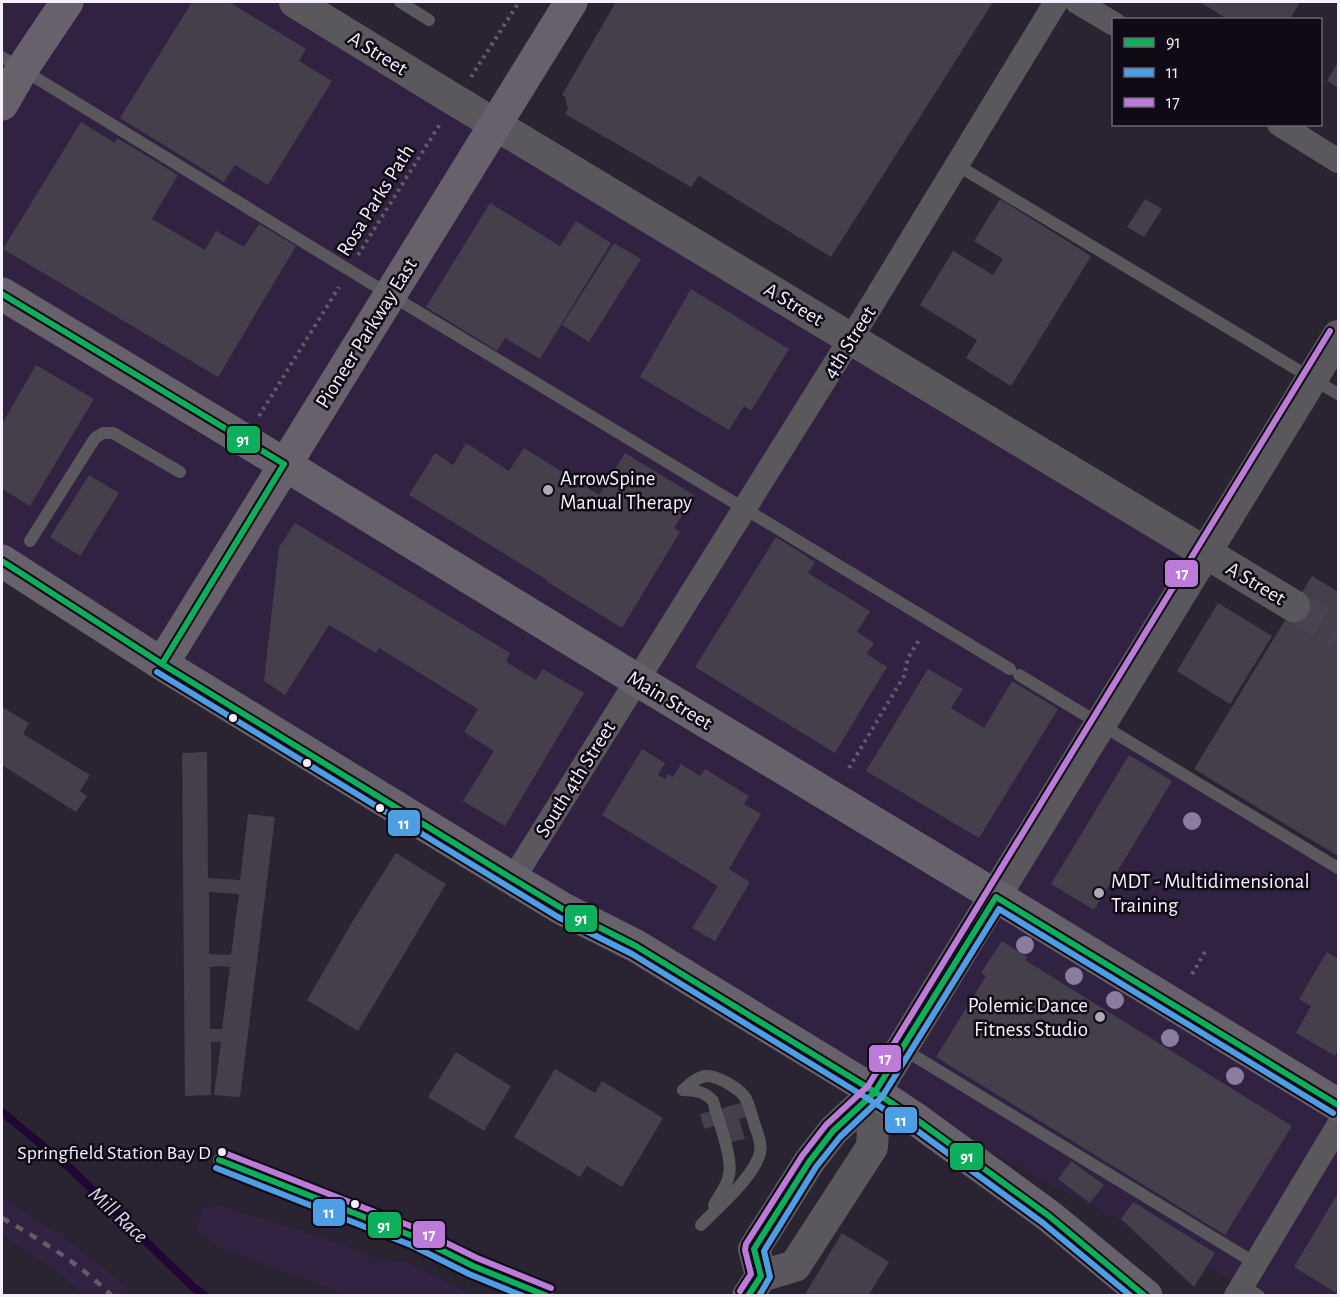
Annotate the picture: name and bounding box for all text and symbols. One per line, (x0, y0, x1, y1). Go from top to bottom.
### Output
legend (1112, 18, 1322, 126)
street label: A Street (345, 27, 411, 80)
text: 91 (1166, 34, 1181, 52)
text: 11 (1166, 64, 1178, 82)
text: 17 (1166, 94, 1180, 112)
street label: Rosa Parks Path (333, 141, 418, 260)
street label: Pioneer Parkway East (312, 254, 421, 412)
street label: A Street (760, 279, 827, 330)
street label: 4th Street (819, 302, 880, 382)
line badge: 91 (226, 425, 261, 454)
text: 91 (236, 432, 250, 448)
place label: ArrowSpine Manual Therapy (560, 468, 692, 513)
marker: ArrowSpine Manual Therapy (541, 483, 555, 497)
street label: A Street (1222, 558, 1289, 609)
line badge: 17 (1164, 559, 1199, 588)
text: 17 (1176, 566, 1188, 582)
street label: Main Street (624, 667, 716, 734)
unlabelled marker (227, 712, 239, 724)
street label: South 4th Street (531, 717, 620, 841)
unlabelled marker (301, 757, 313, 769)
unlabelled marker (374, 802, 386, 814)
line badge: 11 (387, 809, 421, 837)
text: 11 (398, 816, 410, 832)
place label: MDT - Multidimensional Training (1111, 871, 1310, 916)
marker: MDT - Multidimensional Training (1092, 886, 1106, 900)
line badge: 91 (564, 904, 598, 933)
text: 91 (574, 911, 588, 927)
place label: Polemic Dance Fitness Studio (968, 995, 1088, 1040)
marker: Polemic Dance Fitness Studio (1093, 1010, 1107, 1024)
line badge: 17 (868, 1044, 902, 1073)
text: 17 (879, 1051, 891, 1067)
line badge: 11 (884, 1106, 918, 1134)
text: 11 (895, 1113, 907, 1129)
line badge: 91 (949, 1142, 984, 1171)
place label: Springfield Station Bay D (17, 1143, 211, 1163)
marker: Springfield Station Bay D (216, 1146, 228, 1158)
text: 91 (960, 1149, 974, 1165)
water label: Mill Race (85, 1182, 152, 1247)
line badge: 11 (312, 1198, 346, 1227)
unlabelled marker (349, 1198, 361, 1210)
text: 11 (323, 1205, 335, 1221)
line badge: 91 (367, 1211, 402, 1239)
text: 91 (377, 1218, 391, 1234)
line badge: 17 (412, 1220, 446, 1249)
text: 17 (423, 1227, 435, 1243)

